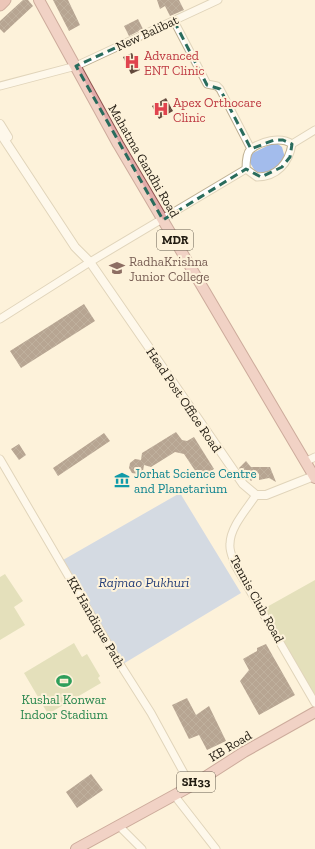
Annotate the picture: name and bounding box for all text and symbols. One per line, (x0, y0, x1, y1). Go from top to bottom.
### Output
street label: New Balibat (113, 12, 181, 54)
place label: Advanced ENT Clinic (144, 48, 205, 78)
hospital icon: Advanced ENT Clinic (123, 53, 141, 71)
place label: Apex Orthocare Clinic (173, 95, 262, 125)
hospital icon: Apex Orthocare Clinic (152, 100, 170, 118)
street label: Mahatma Gandhi Road (105, 102, 183, 220)
road number: MDR (157, 230, 193, 250)
place label: RadhaKrishna Junior College (129, 254, 209, 284)
school or university icon: RadhaKrishna Junior College (108, 259, 126, 277)
street label: Head Post Office Road (143, 345, 225, 455)
place label: Jorhat Science Centre and Planetarium (134, 466, 257, 496)
museum icon: Jorhat Science Centre and Planetarium (113, 471, 131, 489)
street label: Tennis Club Road (227, 553, 287, 645)
street label: KK Handique Path (64, 574, 129, 671)
water label: Rajmao Pukhuri (99, 574, 189, 591)
sports icon: Kushal Konwar Indoor Stadium (55, 672, 73, 690)
place label: Kushal Konwar Indoor Stadium (20, 692, 109, 722)
street label: KB Road (206, 727, 254, 765)
road number: SH33 (177, 772, 215, 792)

